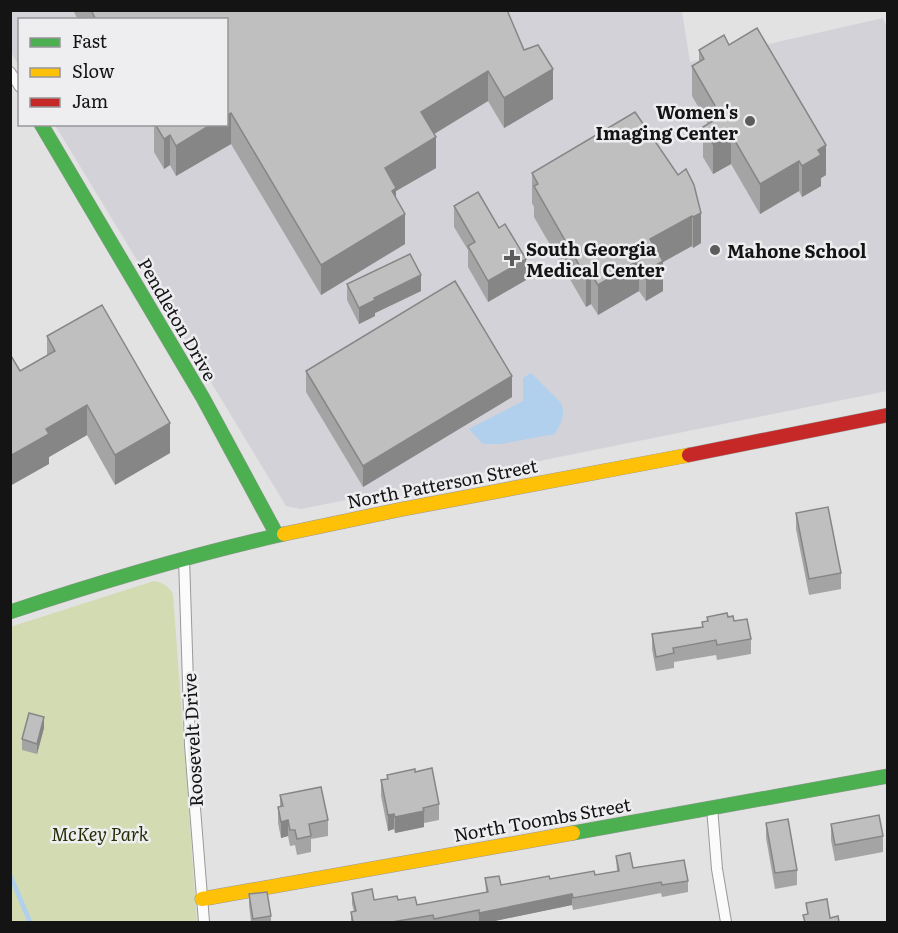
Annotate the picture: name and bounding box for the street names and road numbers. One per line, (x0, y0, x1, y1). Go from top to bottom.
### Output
street label: Pendleton Drive (132, 252, 224, 386)
street label: North Patterson Street (344, 451, 540, 515)
street label: Roosevelt Drive (175, 672, 209, 808)
street label: North Toombs Street (451, 790, 633, 848)

